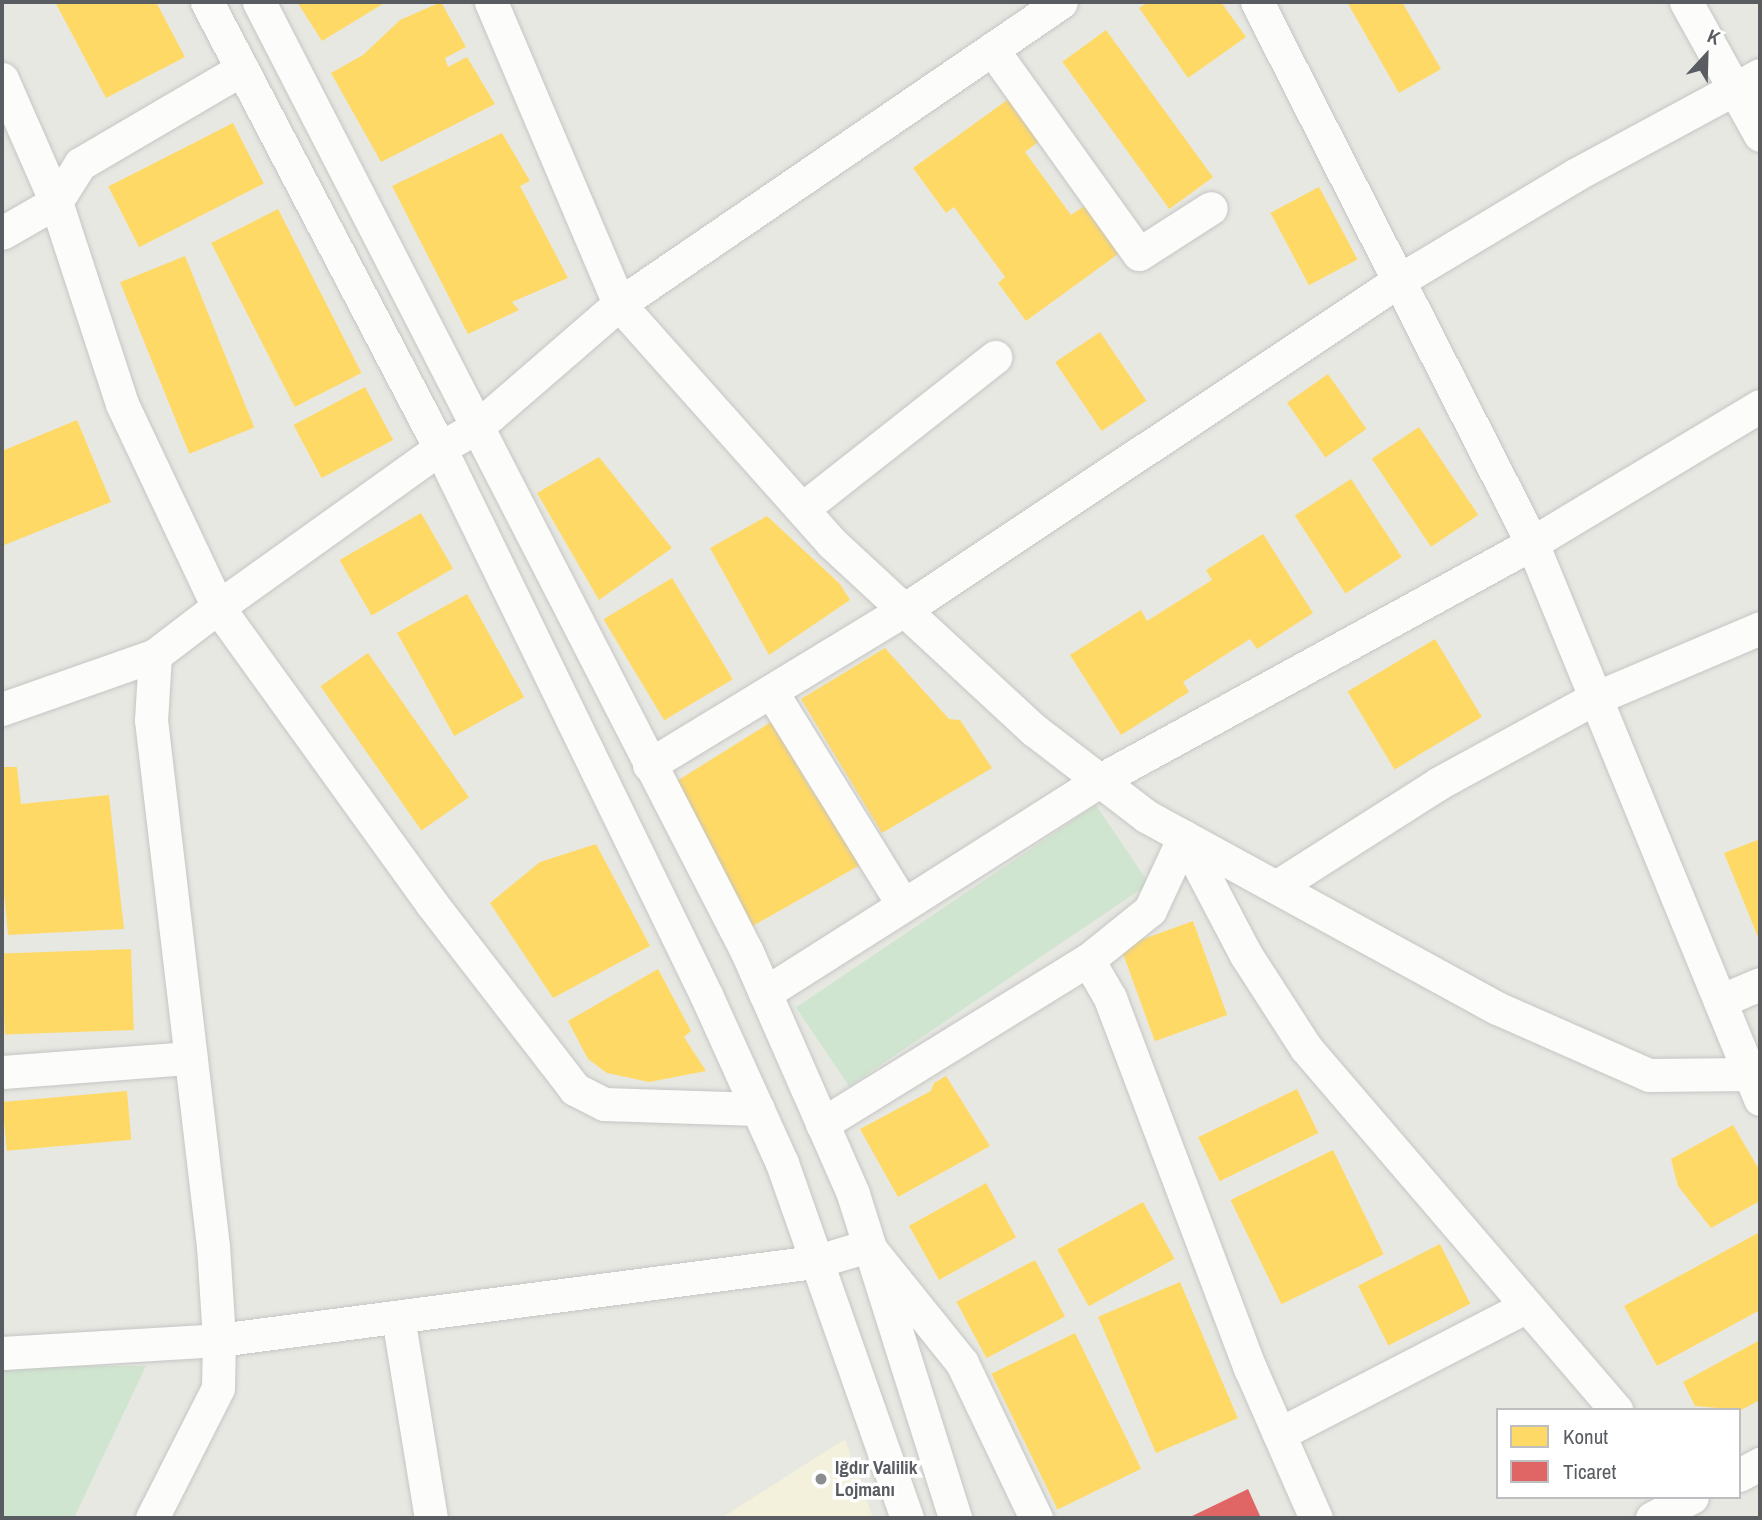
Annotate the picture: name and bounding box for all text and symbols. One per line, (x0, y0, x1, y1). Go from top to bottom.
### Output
north arrow (1671, 21, 1741, 91)
text: K (1704, 22, 1724, 51)
legend (1496, 1408, 1741, 1499)
text: Konut (1563, 1422, 1608, 1451)
place label: Iğdır Valilik Lojmanı (835, 1457, 917, 1501)
text: Ticaret (1563, 1457, 1616, 1486)
marker: Iğdır Valilik Lojmanı (813, 1471, 829, 1487)

